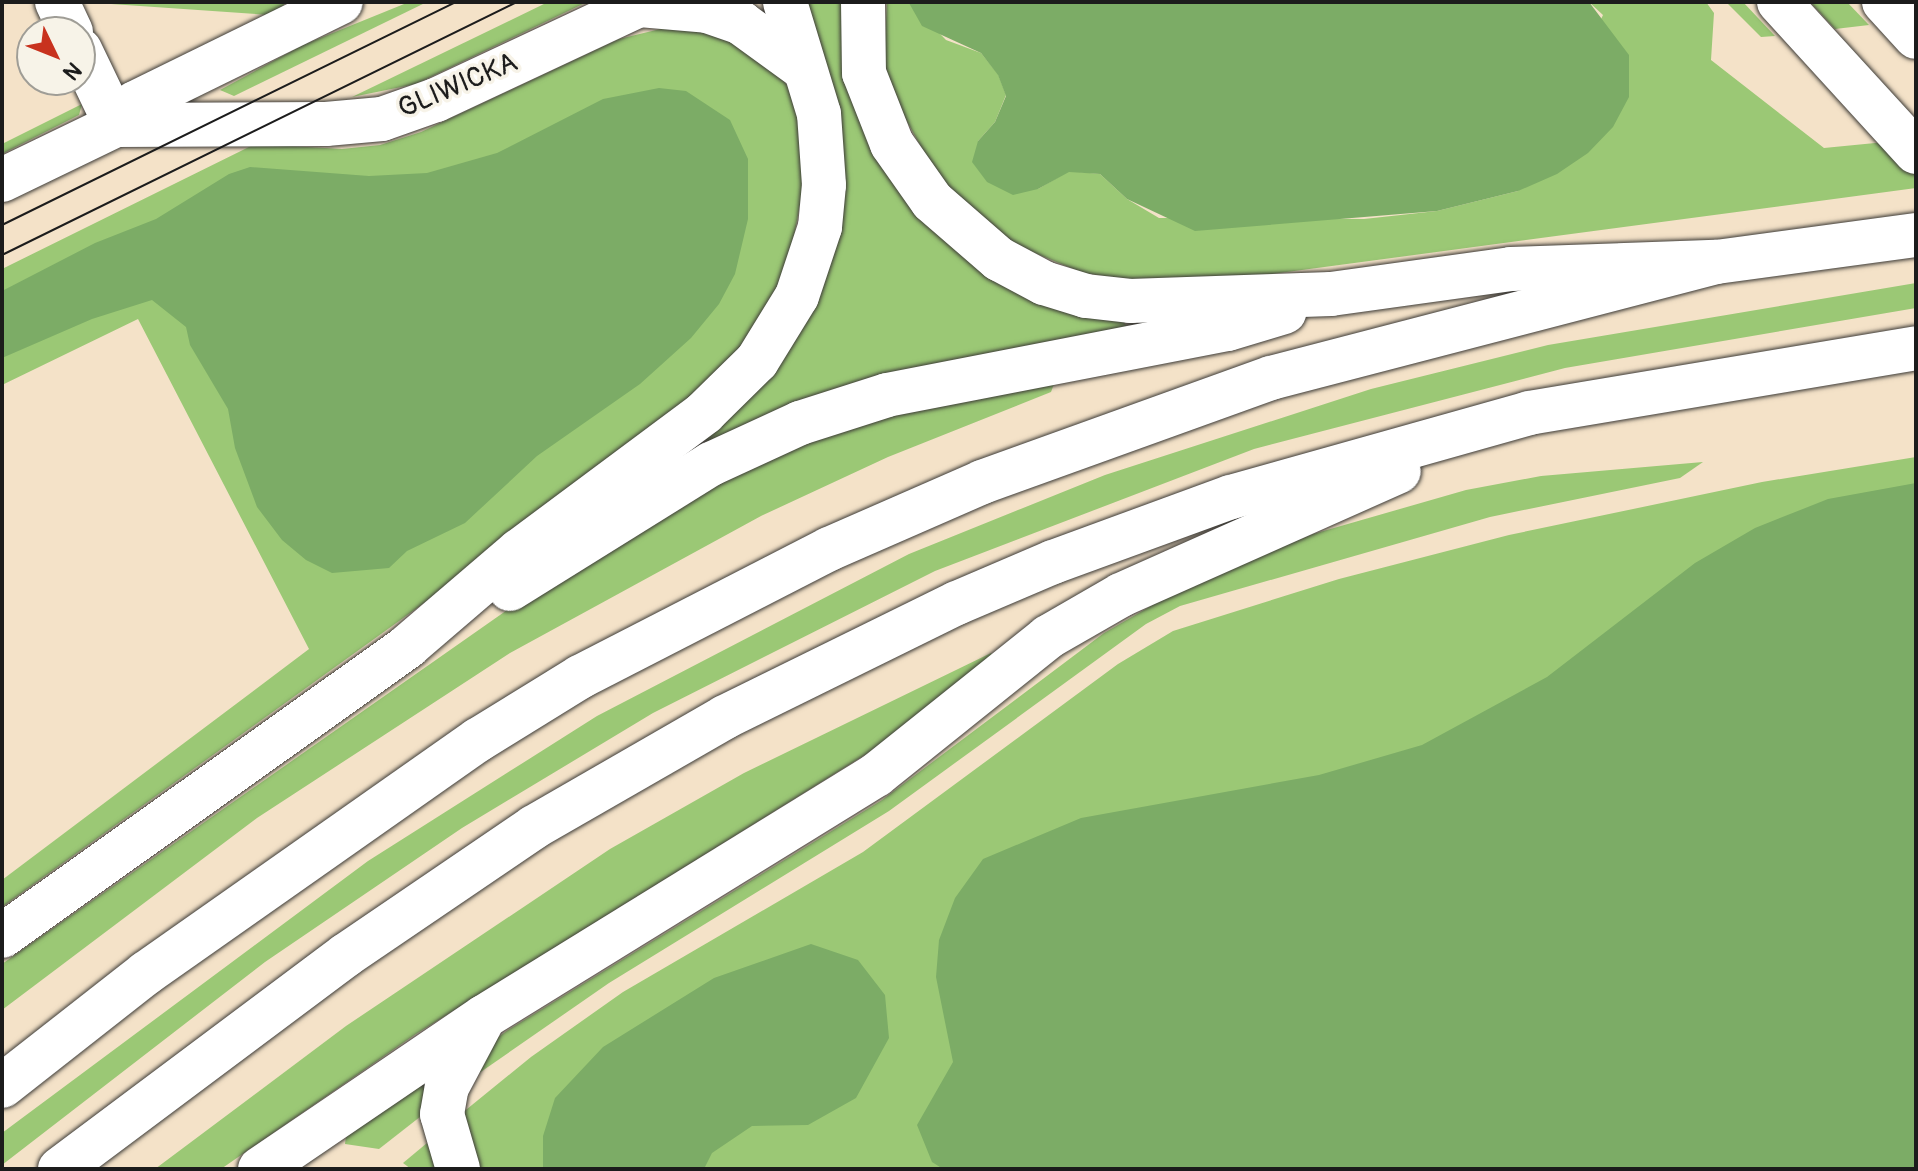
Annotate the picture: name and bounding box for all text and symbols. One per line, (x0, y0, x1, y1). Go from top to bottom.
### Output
north arrow (16, 16, 96, 96)
street label: GLIWICKA (393, 46, 523, 126)
text: N (57, 56, 87, 86)

